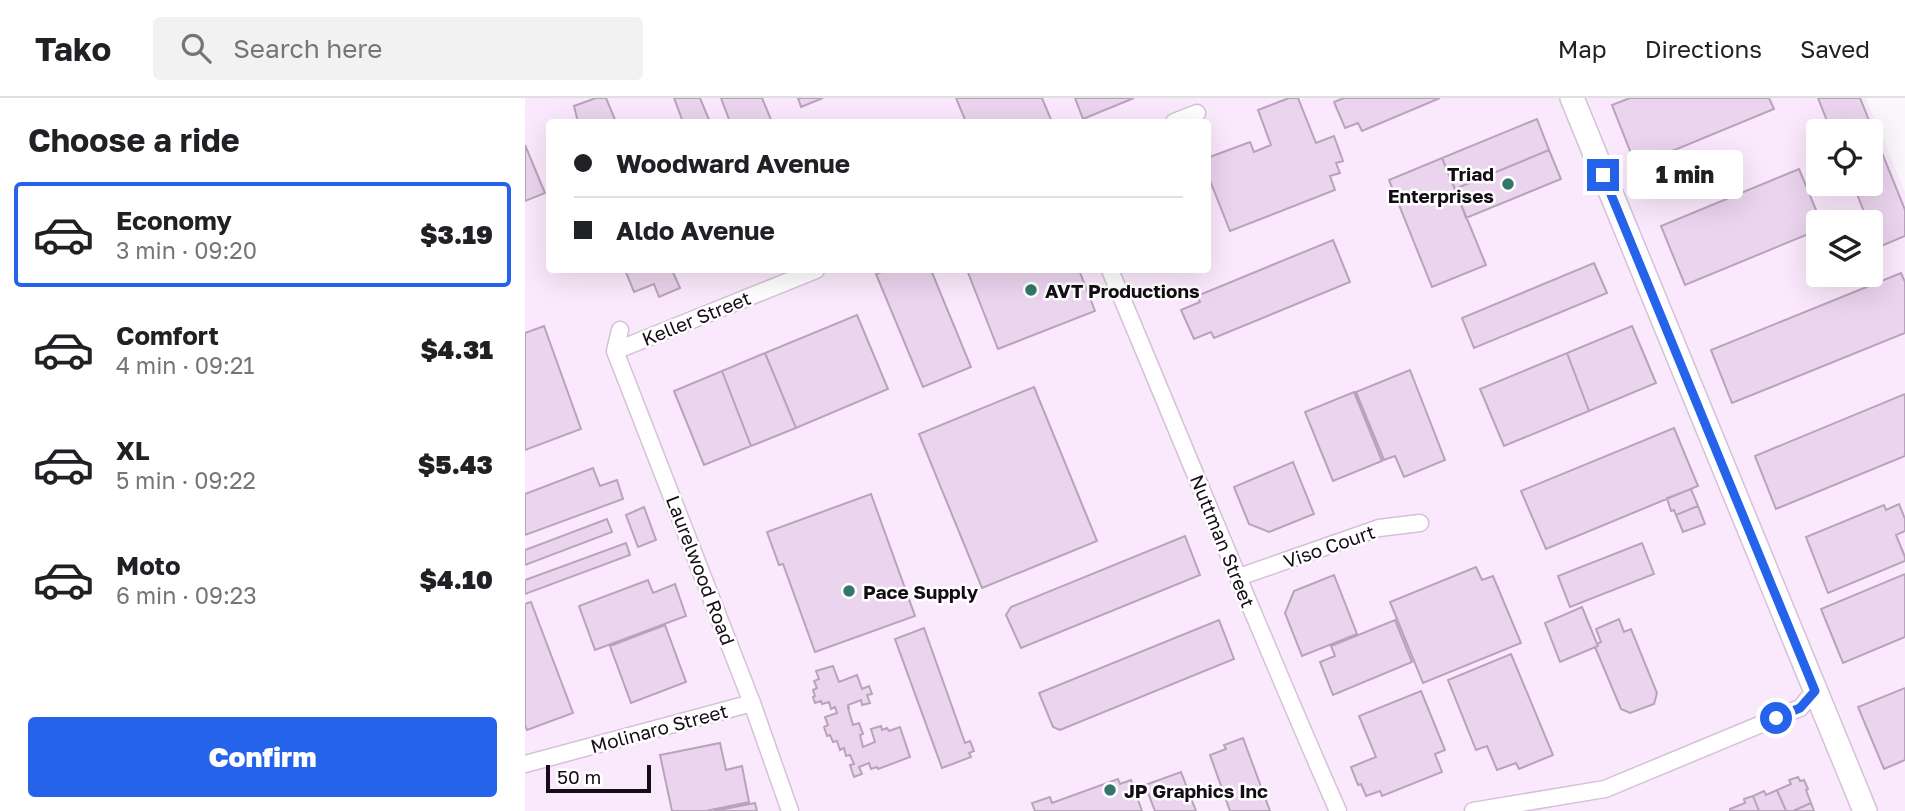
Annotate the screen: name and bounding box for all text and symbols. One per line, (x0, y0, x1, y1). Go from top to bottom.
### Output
search box (153, 17, 643, 80)
text: Tako (35, 29, 111, 68)
icon: search (177, 29, 215, 67)
text: Search here (233, 33, 382, 64)
text: Map (1558, 34, 1607, 63)
text: Directions (1645, 34, 1762, 63)
text: Saved (1800, 34, 1870, 63)
map controls (1806, 119, 1883, 287)
button: locate (1806, 119, 1883, 196)
text: Choose a ride (28, 121, 240, 159)
text: Woodward Avenue (616, 148, 850, 179)
callout: 1 min (1627, 150, 1743, 200)
route end (1587, 159, 1619, 191)
text: 1 min (1656, 160, 1714, 188)
place label: Triad Enterprises (1388, 162, 1494, 207)
marker: Triad Enterprises (1500, 176, 1516, 192)
icon: car (32, 203, 95, 266)
text: Economy (116, 205, 232, 236)
button: layers (1806, 210, 1883, 287)
text: Aldo Avenue (616, 215, 775, 246)
text: $3.19 (420, 219, 493, 250)
text: 3 min · 09:20 (116, 236, 257, 264)
place label: AVT Productions (1045, 279, 1200, 302)
marker: AVT Productions (1023, 282, 1039, 298)
street label: Keller Street (638, 286, 754, 350)
icon: car (32, 318, 95, 381)
text: Comfort (116, 320, 219, 351)
text: $4.31 (420, 334, 493, 365)
text: 4 min · 09:21 (116, 351, 254, 379)
icon: car (32, 433, 95, 496)
text: XL (116, 435, 150, 466)
text: $5.43 (418, 449, 493, 480)
text: 5 min · 09:22 (116, 466, 256, 494)
street label: Nuttman Street (1186, 471, 1260, 611)
street label: Laurelwood Road (662, 492, 740, 648)
street label: Viso Court (1280, 520, 1378, 572)
icon: car (32, 548, 95, 611)
text: Moto (116, 550, 181, 581)
text: $4.10 (420, 564, 493, 595)
place label: Pace Supply (863, 580, 979, 603)
text: 6 min · 09:23 (116, 581, 257, 609)
marker: Pace Supply (841, 583, 857, 599)
street label: Molinaro Street (588, 699, 730, 757)
route start (1760, 702, 1792, 734)
button: Confirm (28, 717, 497, 797)
scale bar (546, 762, 651, 794)
text: 50 m (557, 765, 601, 788)
place label: JP Graphics Inc (1124, 779, 1268, 802)
marker: JP Graphics Inc (1102, 782, 1118, 798)

